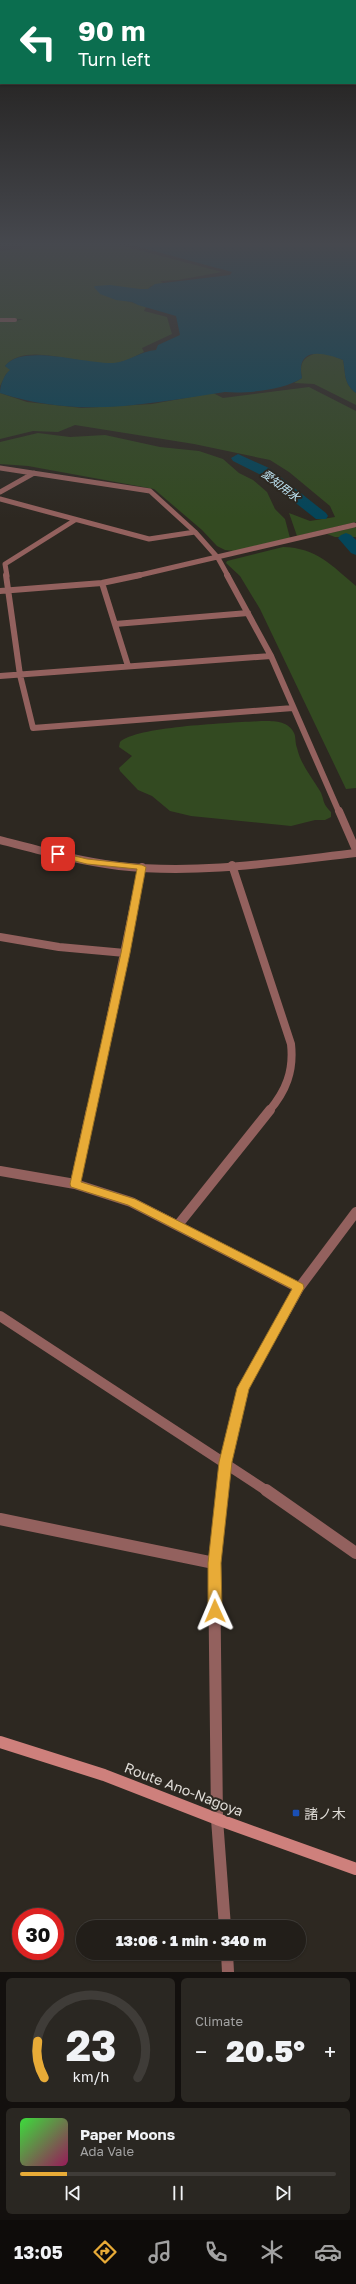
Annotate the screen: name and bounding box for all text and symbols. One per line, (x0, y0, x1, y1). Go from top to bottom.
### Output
text: 90 m (78, 14, 145, 47)
icon: left (12, 16, 64, 68)
text: Turn left (78, 48, 151, 70)
water label: 愛知用水 (260, 467, 303, 504)
pin (41, 837, 75, 871)
icon: arrive (47, 843, 69, 865)
position arrow (194, 1590, 236, 1632)
street label: Route Ano-Nagoya (122, 1759, 246, 1819)
place label: 諸ノ木 (304, 1805, 346, 1822)
marker: 諸ノ木 (291, 1808, 301, 1818)
speed limit sign: 30 (12, 1908, 64, 1960)
text: 13:06 · 1 min · 340 m (116, 1931, 266, 1949)
text: Climate (195, 2013, 243, 2029)
text: 23 (65, 2020, 116, 2070)
text: 20.5° (226, 2033, 305, 2069)
text: − (195, 2038, 207, 2065)
text: + (324, 2038, 336, 2065)
text: km/h (72, 2068, 109, 2085)
text: Paper Moons (80, 2125, 175, 2143)
text: Ada Vale (80, 2143, 134, 2159)
icon: previous (62, 2182, 84, 2204)
icon: pause (167, 2182, 189, 2204)
icon: next (272, 2182, 294, 2204)
icon: directions (91, 2238, 119, 2266)
icon: music (146, 2238, 174, 2266)
icon: phone (202, 2238, 230, 2266)
icon: climate (258, 2238, 286, 2266)
icon: car (314, 2238, 342, 2266)
text: 13:05 (14, 2241, 63, 2263)

